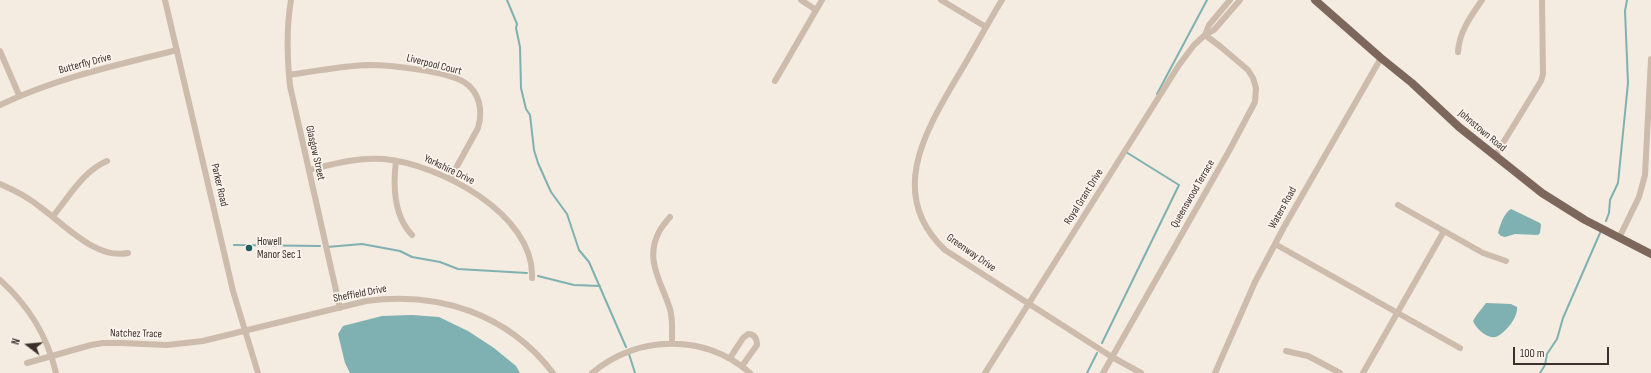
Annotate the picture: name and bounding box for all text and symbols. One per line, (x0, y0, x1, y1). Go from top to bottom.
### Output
street label: Butterfly Drive (57, 51, 113, 77)
street label: Liverpool Court (405, 52, 463, 78)
street label: Johnstown Road (1455, 107, 1509, 155)
street label: Glasgow Street (302, 124, 328, 182)
street label: Yorkshire Drive (421, 152, 477, 188)
street label: Queenswood Terrace (1168, 158, 1218, 230)
street label: Parker Road (208, 162, 230, 208)
street label: Royal Grant Drive (1062, 167, 1106, 227)
street label: Waters Road (1266, 185, 1300, 231)
street label: Greenway Drive (944, 231, 998, 275)
place label: Howell Manor Sec 1 (257, 235, 301, 261)
marker: Howell Manor Sec 1 (244, 243, 254, 253)
street label: Sheffield Drive (332, 282, 388, 306)
north arrow (8, 325, 48, 365)
street label: Natchez Trace (110, 327, 162, 341)
text: N (9, 337, 23, 346)
scale bar (1515, 339, 1611, 365)
text: 100 m (1520, 346, 1545, 361)

